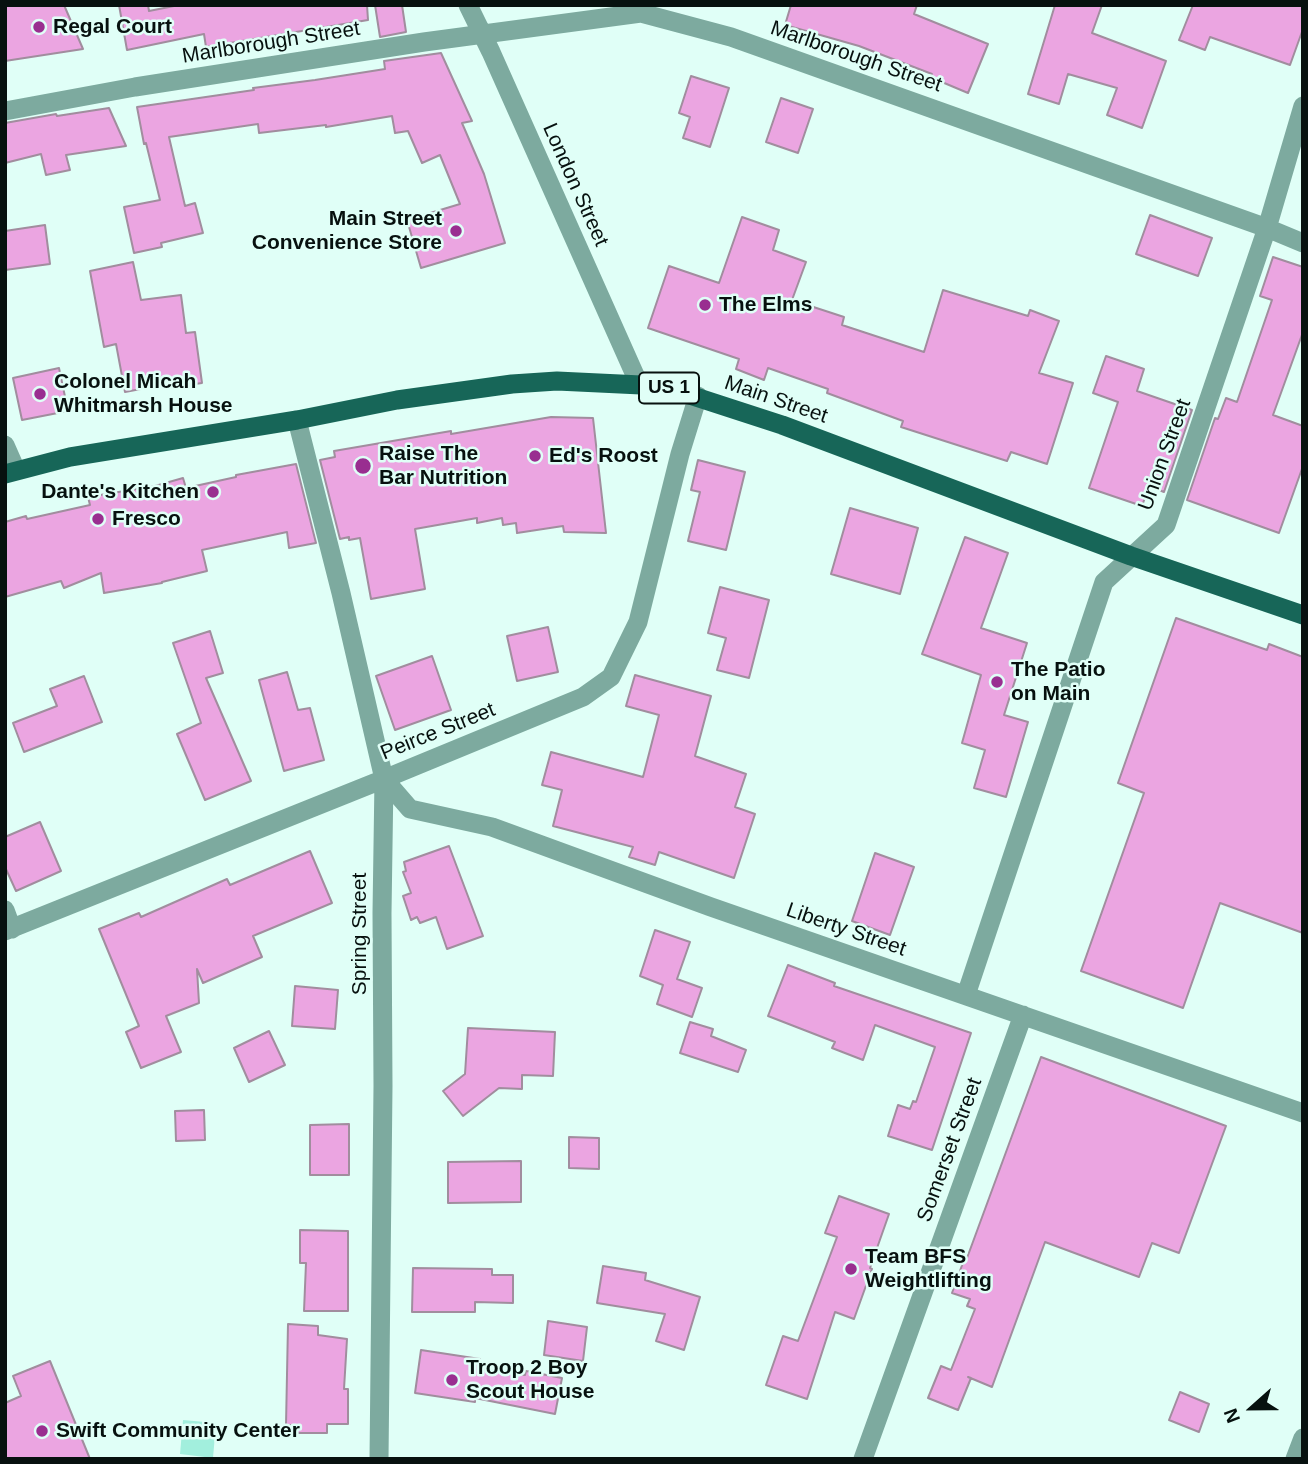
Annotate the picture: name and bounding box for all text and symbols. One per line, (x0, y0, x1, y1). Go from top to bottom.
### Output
place label: Regal Court (53, 14, 172, 40)
street label: Marlborough Street (180, 16, 362, 70)
street label: Marlborough Street (767, 16, 945, 98)
marker: Regal Court (31, 19, 47, 35)
street label: London Street (537, 120, 613, 250)
place label: Main Street Convenience Store (252, 206, 442, 256)
marker: Main Street Convenience Store (448, 223, 464, 239)
place label: The Elms (719, 292, 812, 318)
marker: The Elms (697, 297, 713, 313)
place label: Colonel Micah Whitmarsh House (54, 369, 233, 419)
street label: Main Street (721, 371, 831, 429)
road number: US 1 (639, 372, 699, 404)
marker: Colonel Micah Whitmarsh House (32, 386, 48, 402)
street label: Union Street (1133, 396, 1197, 514)
place label: Raise The Bar Nutrition (379, 441, 507, 491)
place label: Ed's Roost (549, 443, 658, 469)
marker: Ed's Roost (527, 448, 543, 464)
marker: Raise The Bar Nutrition (353, 456, 373, 476)
place label: Dante's Kitchen (41, 479, 199, 505)
marker: Dante's Kitchen (205, 484, 221, 500)
place label: Fresco (112, 506, 181, 532)
marker: Fresco (90, 511, 106, 527)
place label: The Patio on Main (1011, 657, 1106, 707)
marker: The Patio on Main (989, 674, 1005, 690)
street label: Peirce Street (377, 698, 499, 766)
street label: Spring Street (347, 873, 373, 995)
street label: Liberty Street (783, 898, 909, 962)
street label: Somerset Street (912, 1074, 988, 1226)
place label: Team BFS Weightlifting (865, 1244, 992, 1294)
marker: Team BFS Weightlifting (843, 1261, 859, 1277)
place label: Troop 2 Boy Scout House (466, 1355, 594, 1405)
marker: Troop 2 Boy Scout House (444, 1372, 460, 1388)
north arrow (1217, 1373, 1287, 1443)
text: N (1220, 1406, 1244, 1426)
place label: Swift Community Center (56, 1418, 300, 1444)
marker: Swift Community Center (34, 1423, 50, 1439)

